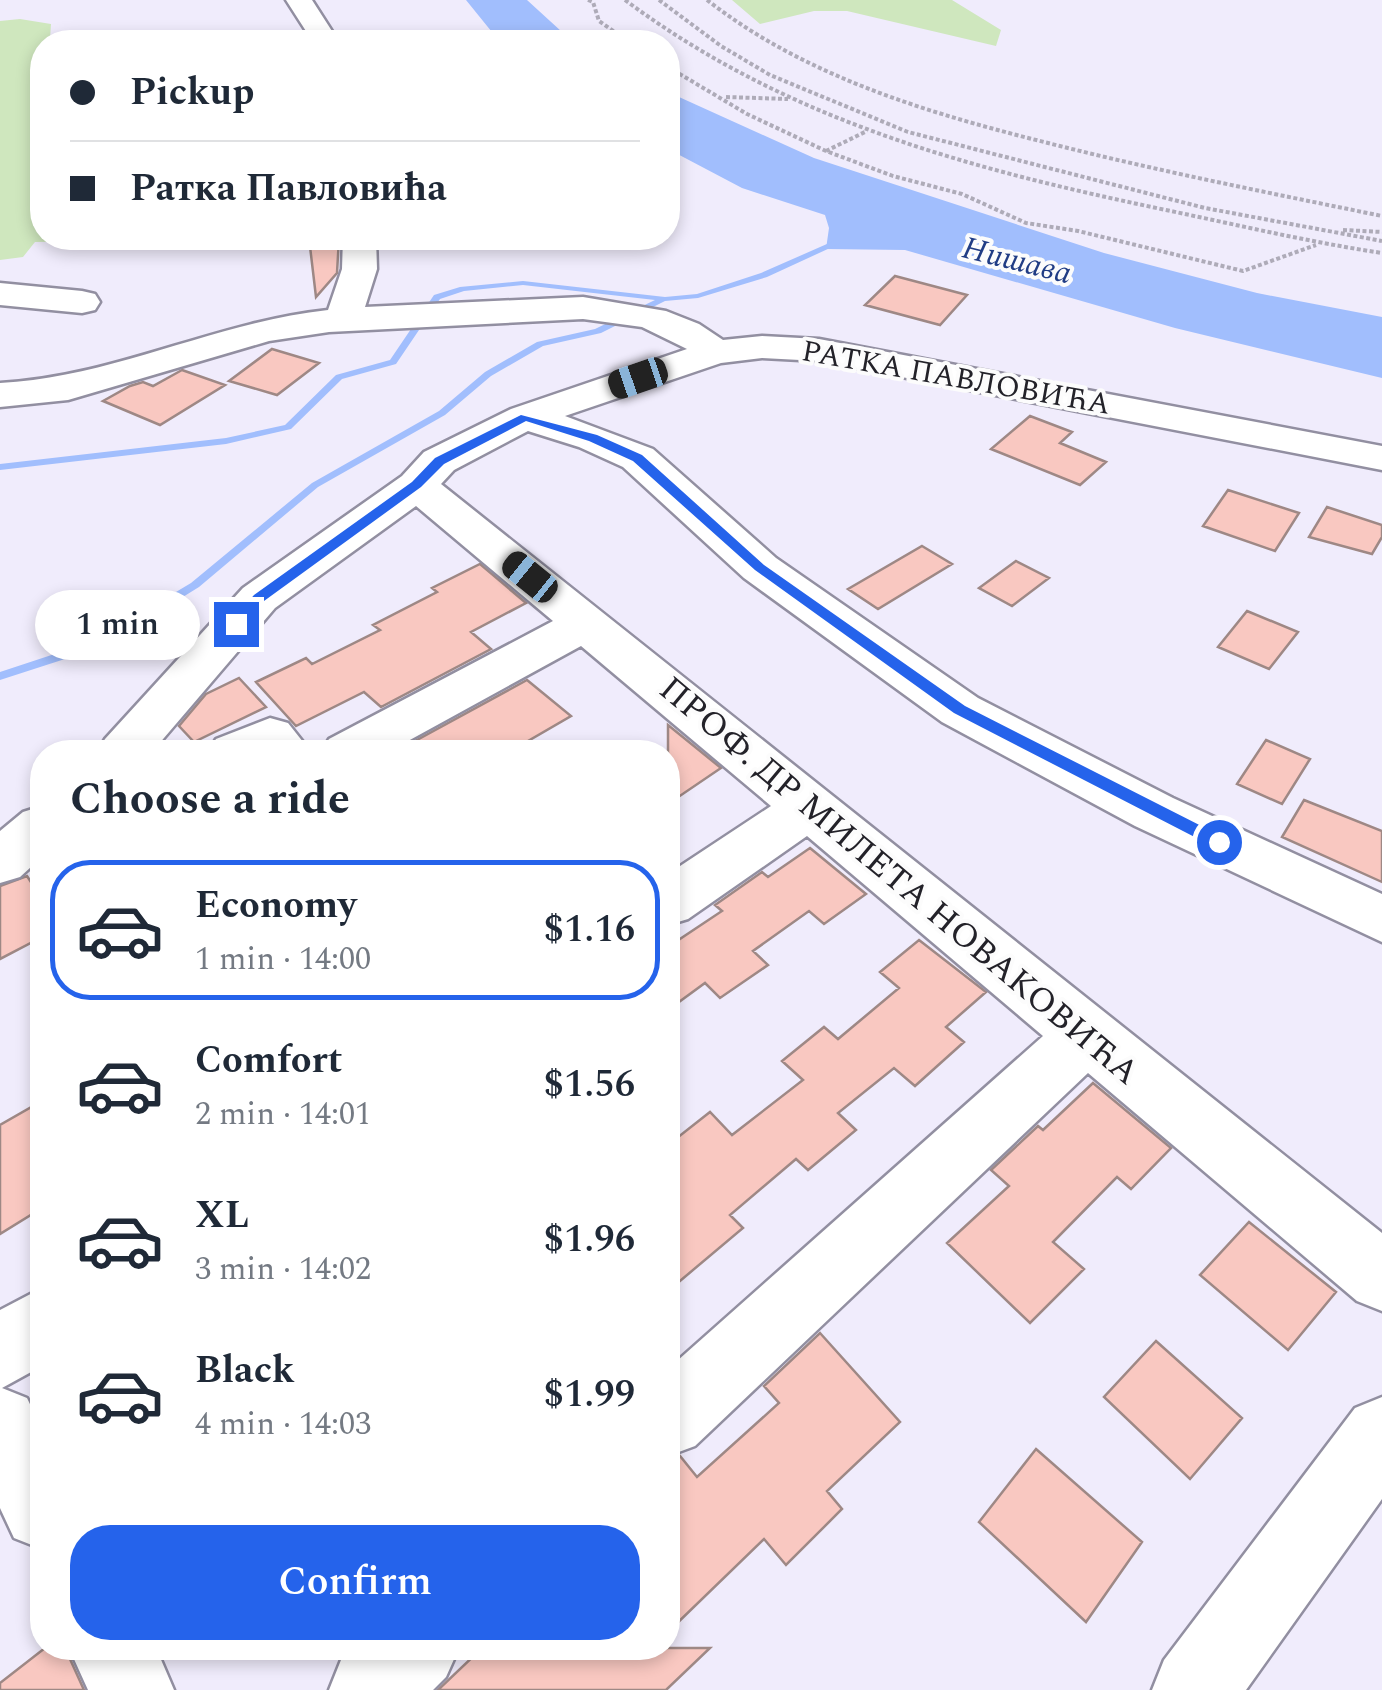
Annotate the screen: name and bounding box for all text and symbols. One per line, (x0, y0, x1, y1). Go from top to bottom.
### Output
text: Pickup (130, 64, 254, 122)
text: Ратка Павловића (130, 160, 447, 218)
water label: Нишава (957, 224, 1077, 298)
street label: РАТКА ПАВЛОВИЋА (798, 328, 1114, 428)
car (605, 354, 671, 402)
car (497, 546, 563, 608)
callout: 1 min (36, 589, 201, 659)
text: 1 min (76, 600, 159, 649)
route end (214, 602, 259, 647)
street label: ПРОФ. ДР МИЛЕТА НОВАКОВИЋА (647, 664, 1151, 1098)
text: Choose a ride (70, 765, 350, 834)
route start (1197, 820, 1242, 865)
text: Economy (195, 877, 356, 935)
icon: car (75, 885, 165, 975)
text: $1.16 (544, 901, 635, 959)
text: 1 min · 14:00 (195, 935, 371, 984)
text: Comfort (195, 1032, 342, 1090)
icon: car (75, 1040, 165, 1130)
text: $1.56 (544, 1056, 635, 1114)
text: 2 min · 14:01 (195, 1090, 371, 1139)
text: XL (195, 1187, 249, 1245)
icon: car (75, 1195, 165, 1285)
text: $1.96 (544, 1211, 635, 1269)
text: 3 min · 14:02 (195, 1245, 371, 1294)
text: Black (195, 1342, 295, 1400)
icon: car (75, 1350, 165, 1440)
text: $1.99 (544, 1366, 635, 1424)
text: 4 min · 14:03 (195, 1400, 371, 1449)
button: Confirm (70, 1525, 640, 1640)

